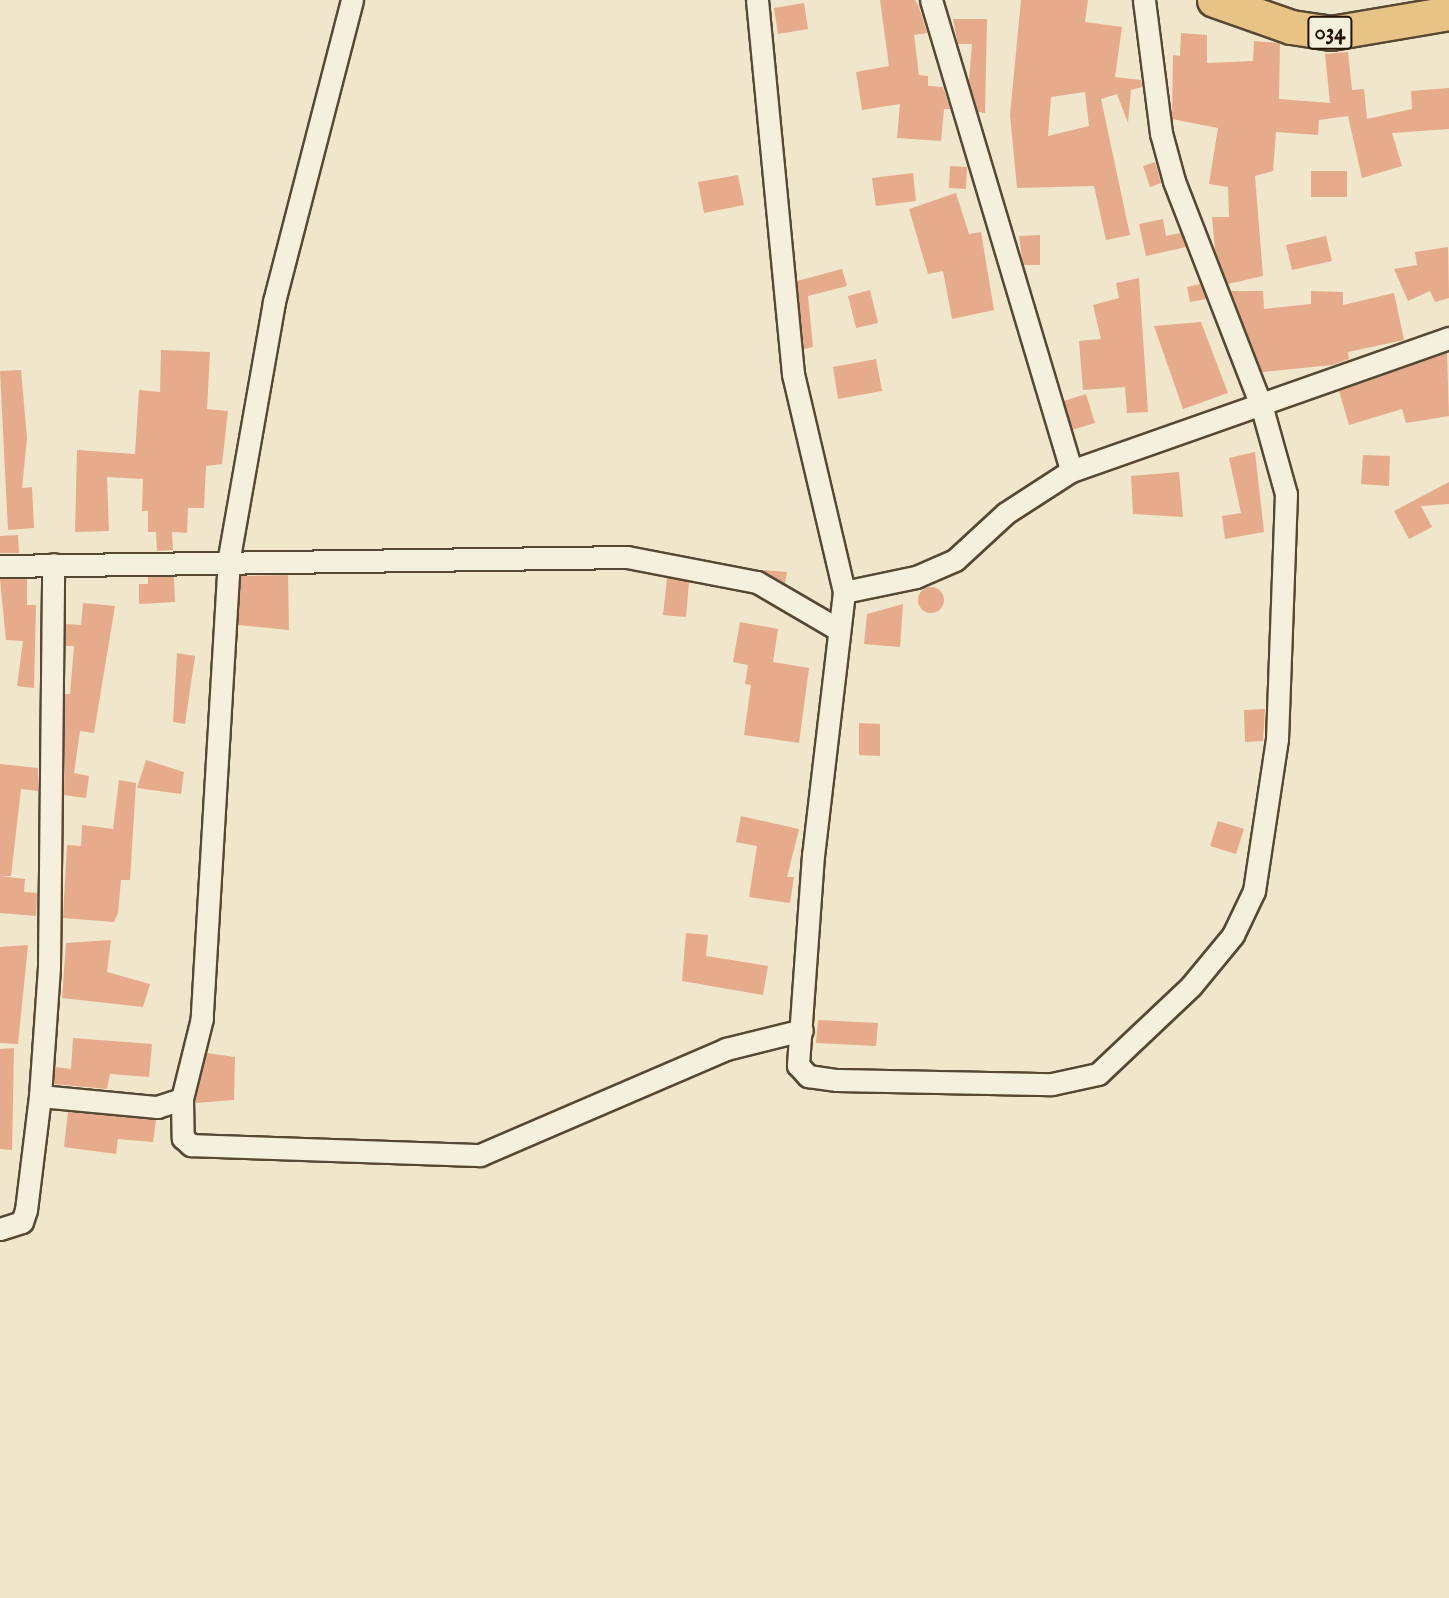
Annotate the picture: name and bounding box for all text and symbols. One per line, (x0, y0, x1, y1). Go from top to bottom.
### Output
road number: 034 (1307, 14, 1353, 52)

